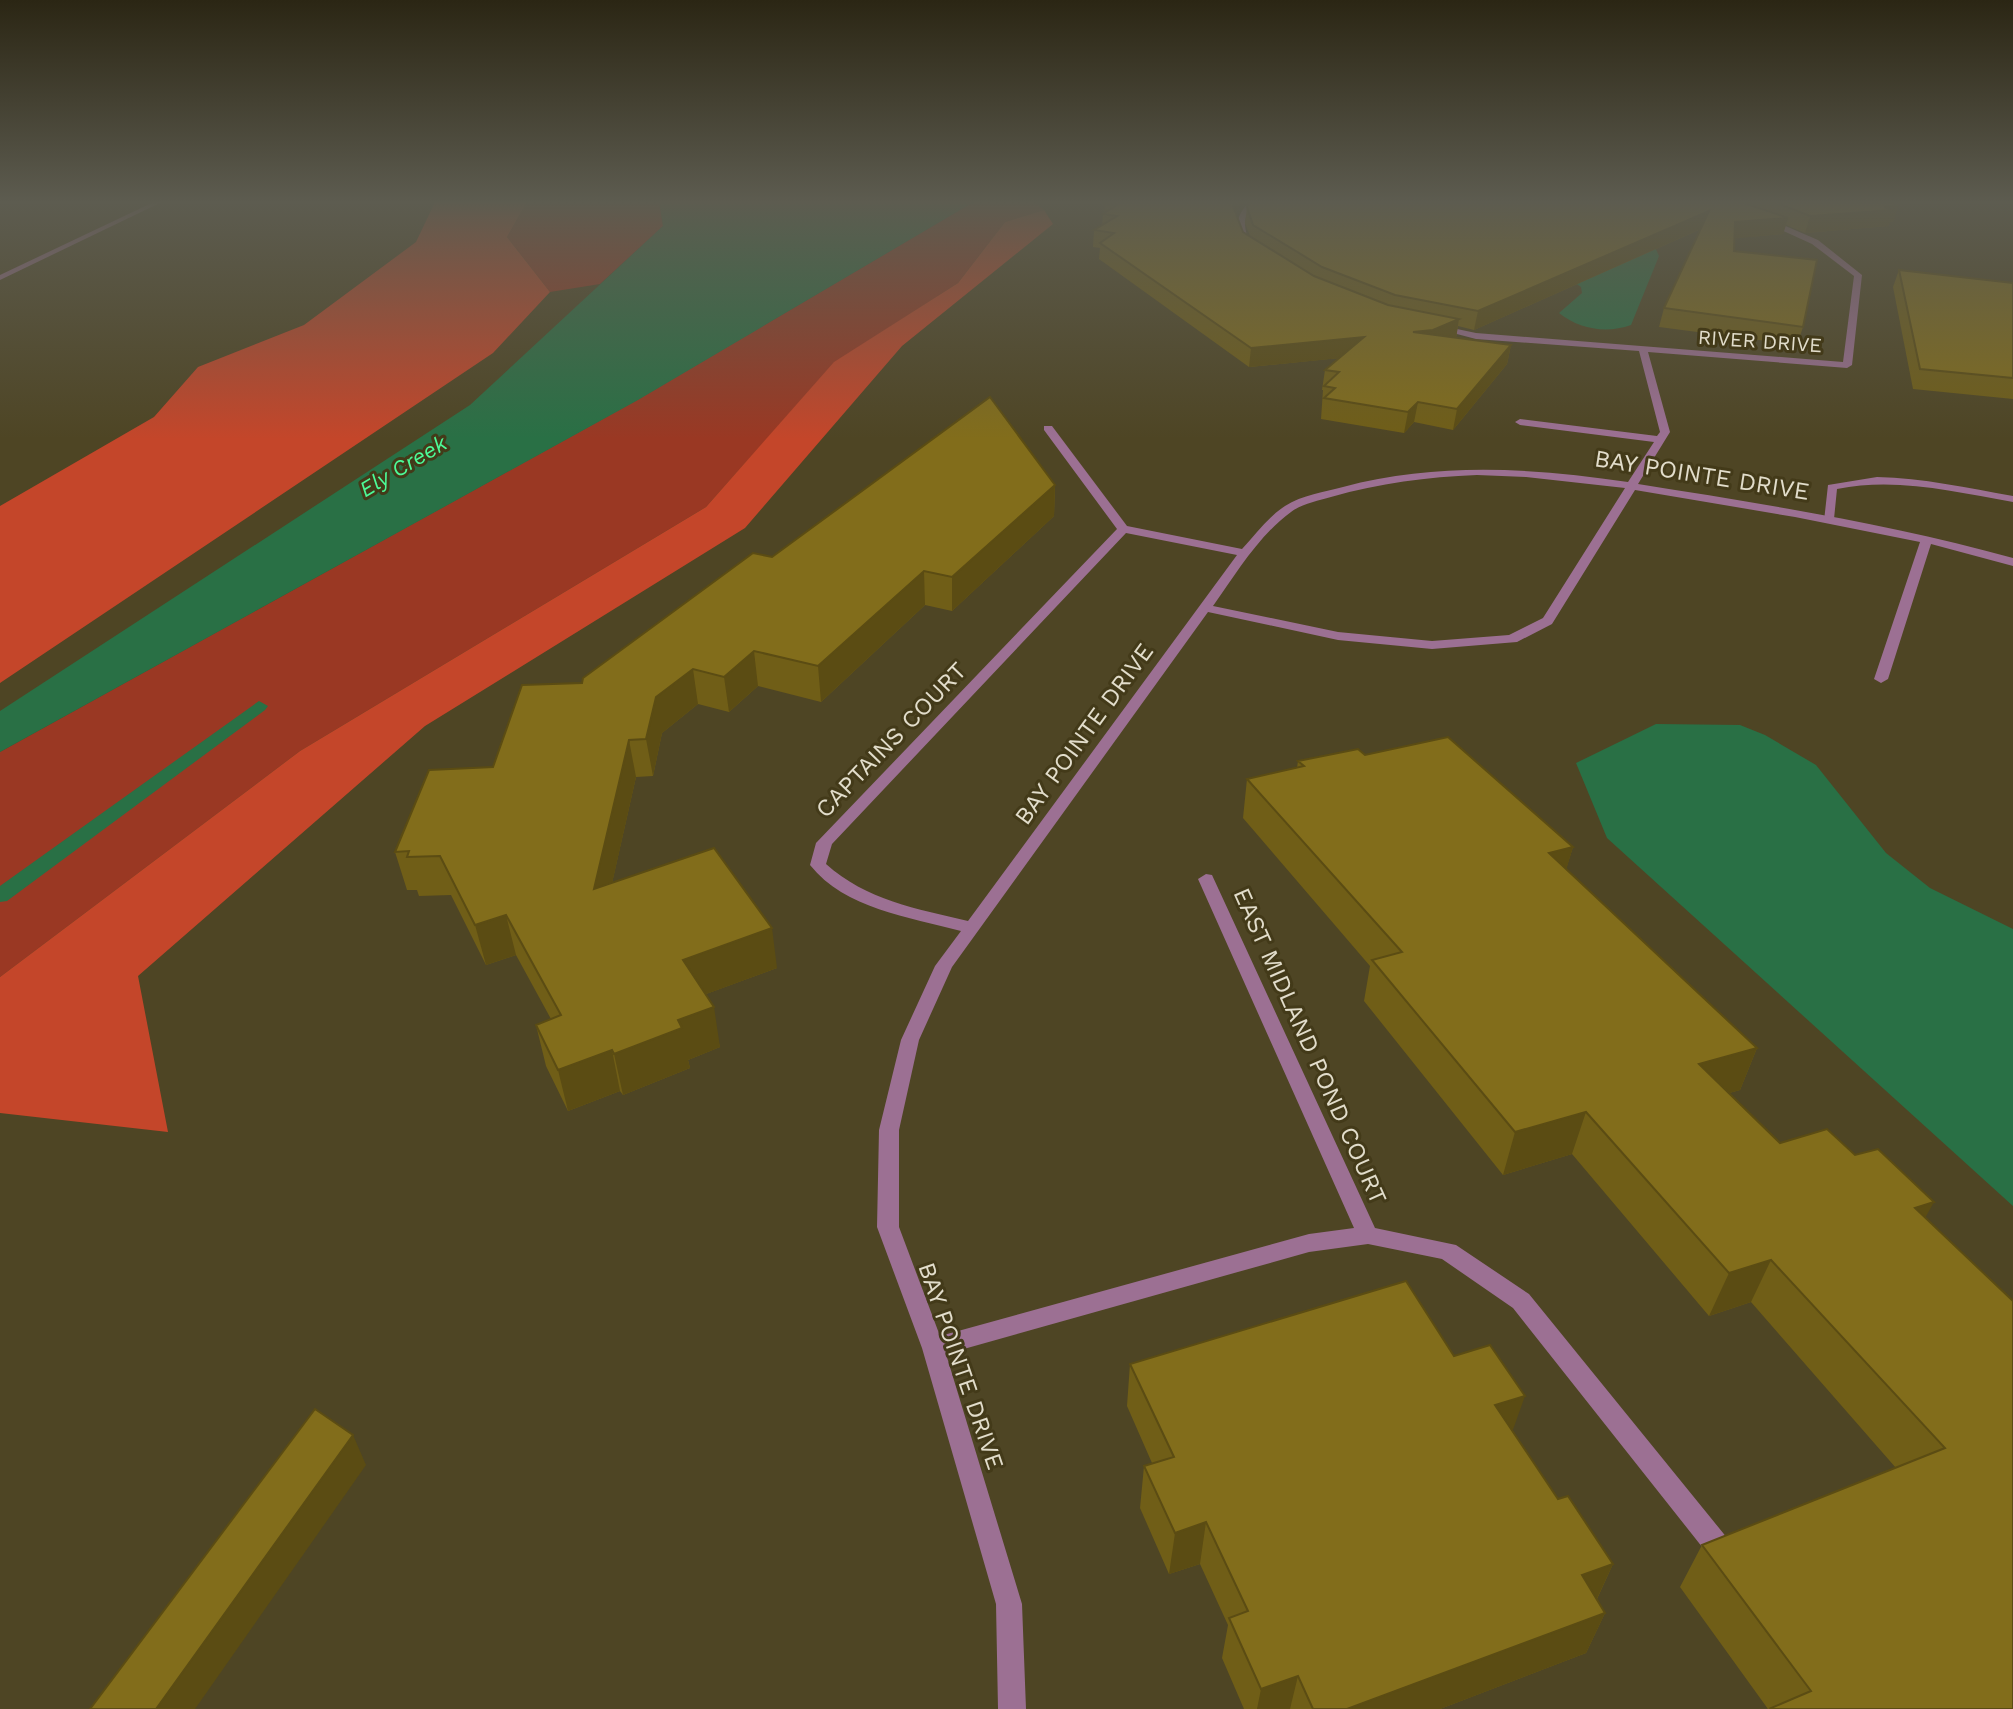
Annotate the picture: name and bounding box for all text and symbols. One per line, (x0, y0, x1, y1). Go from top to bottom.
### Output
street label: RIVER DRIVE (1697, 325, 1823, 357)
water label: Ely Creek (355, 430, 452, 502)
street label: BAY POINTE DRIVE (1593, 444, 1811, 506)
street label: BAY POINTE DRIVE (1009, 638, 1159, 830)
street label: CAPTAINS COURT (810, 657, 972, 823)
street label: EAST MIDLAND POND COURT (1227, 884, 1393, 1208)
street label: BAY POINTE DRIVE (912, 1259, 1010, 1473)

